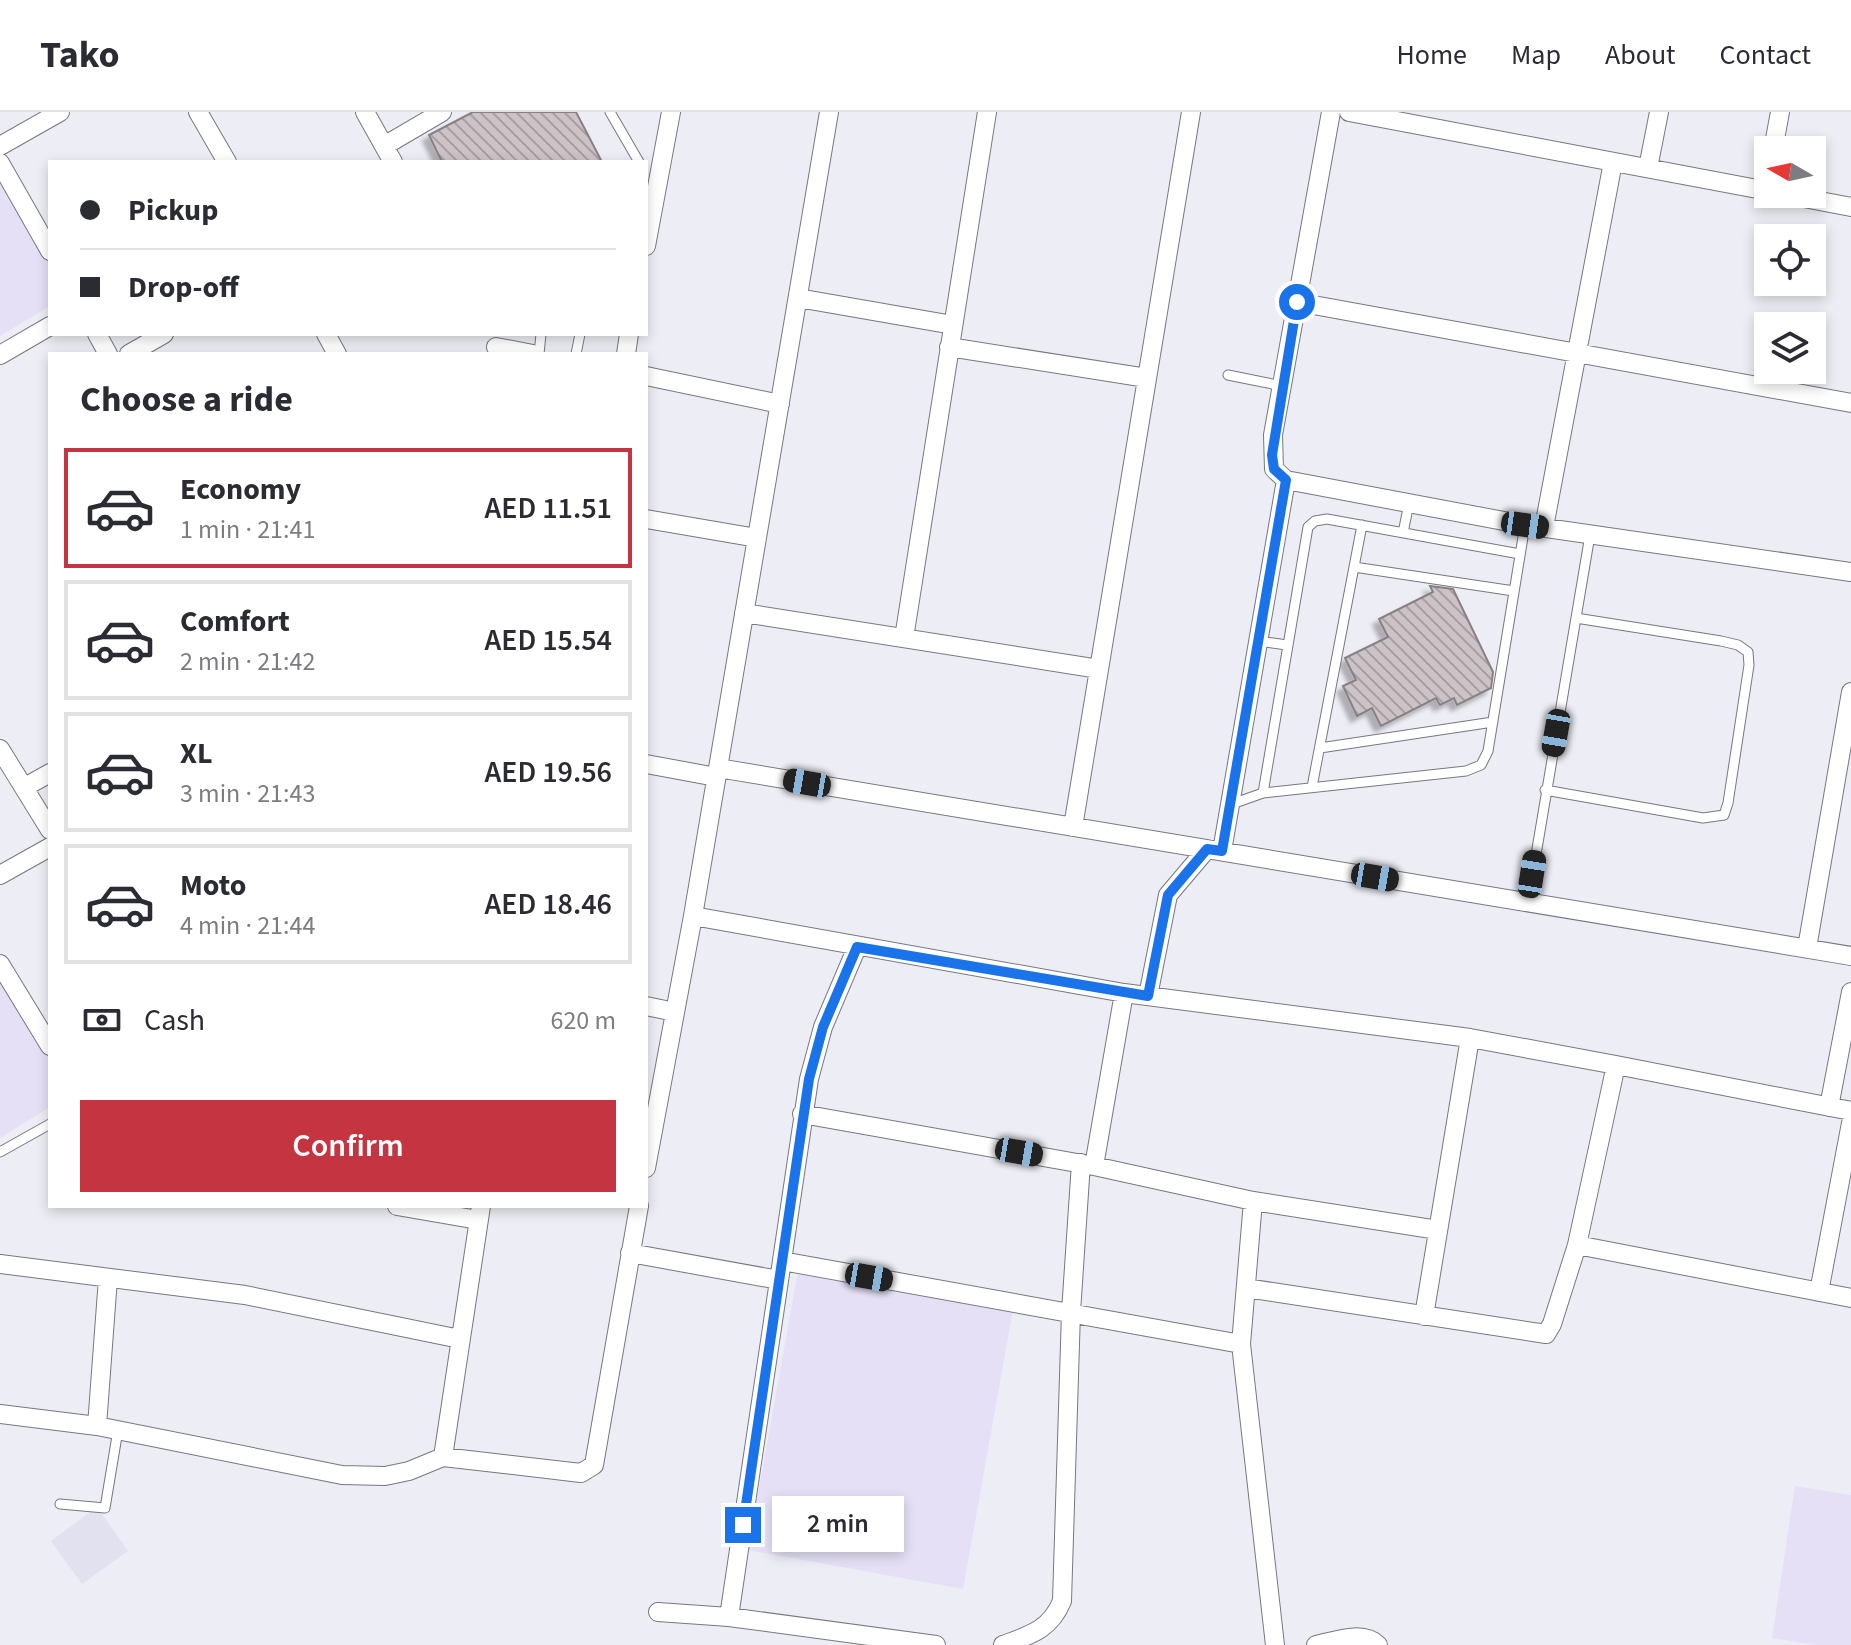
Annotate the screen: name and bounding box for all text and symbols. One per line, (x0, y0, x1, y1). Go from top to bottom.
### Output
text: Tako (40, 28, 120, 82)
text: Home (1396, 35, 1467, 75)
text: Map (1511, 35, 1561, 75)
text: About (1605, 35, 1676, 75)
text: Contact (1720, 35, 1811, 75)
north arrow (1754, 136, 1826, 208)
map controls (1754, 136, 1826, 384)
text: Pickup (128, 189, 218, 232)
button: locate (1754, 224, 1826, 296)
text: Drop-off (128, 266, 239, 309)
route start (1279, 284, 1315, 320)
button: layers (1754, 312, 1826, 384)
text: Choose a ride (80, 374, 293, 425)
text: Economy (180, 468, 301, 511)
icon: car (84, 472, 156, 544)
text: AED 11.51 (485, 487, 612, 530)
car (1500, 510, 1550, 540)
text: 1 min · 21:41 (180, 511, 315, 548)
text: Comfort (180, 600, 290, 643)
icon: car (84, 604, 156, 676)
text: AED 15.54 (485, 619, 612, 662)
text: 2 min · 21:42 (180, 643, 315, 680)
car (1540, 707, 1572, 759)
text: XL (180, 732, 213, 775)
icon: car (84, 736, 156, 808)
text: AED 19.56 (485, 751, 612, 794)
car (781, 767, 833, 799)
text: 3 min · 21:43 (180, 775, 315, 812)
car (1516, 848, 1548, 900)
car (1349, 861, 1401, 893)
text: Moto (180, 864, 246, 907)
icon: car (84, 868, 156, 940)
text: AED 18.46 (485, 883, 612, 926)
text: 4 min · 21:44 (180, 907, 315, 944)
icon: cash (80, 998, 124, 1042)
text: Cash (144, 999, 205, 1042)
text: 620 m (550, 1002, 616, 1039)
button: Confirm (80, 1100, 616, 1192)
car (993, 1136, 1045, 1168)
car (843, 1261, 895, 1293)
callout: 2 min (771, 1497, 903, 1553)
text: 2 min (807, 1505, 869, 1542)
route end (725, 1507, 761, 1543)

